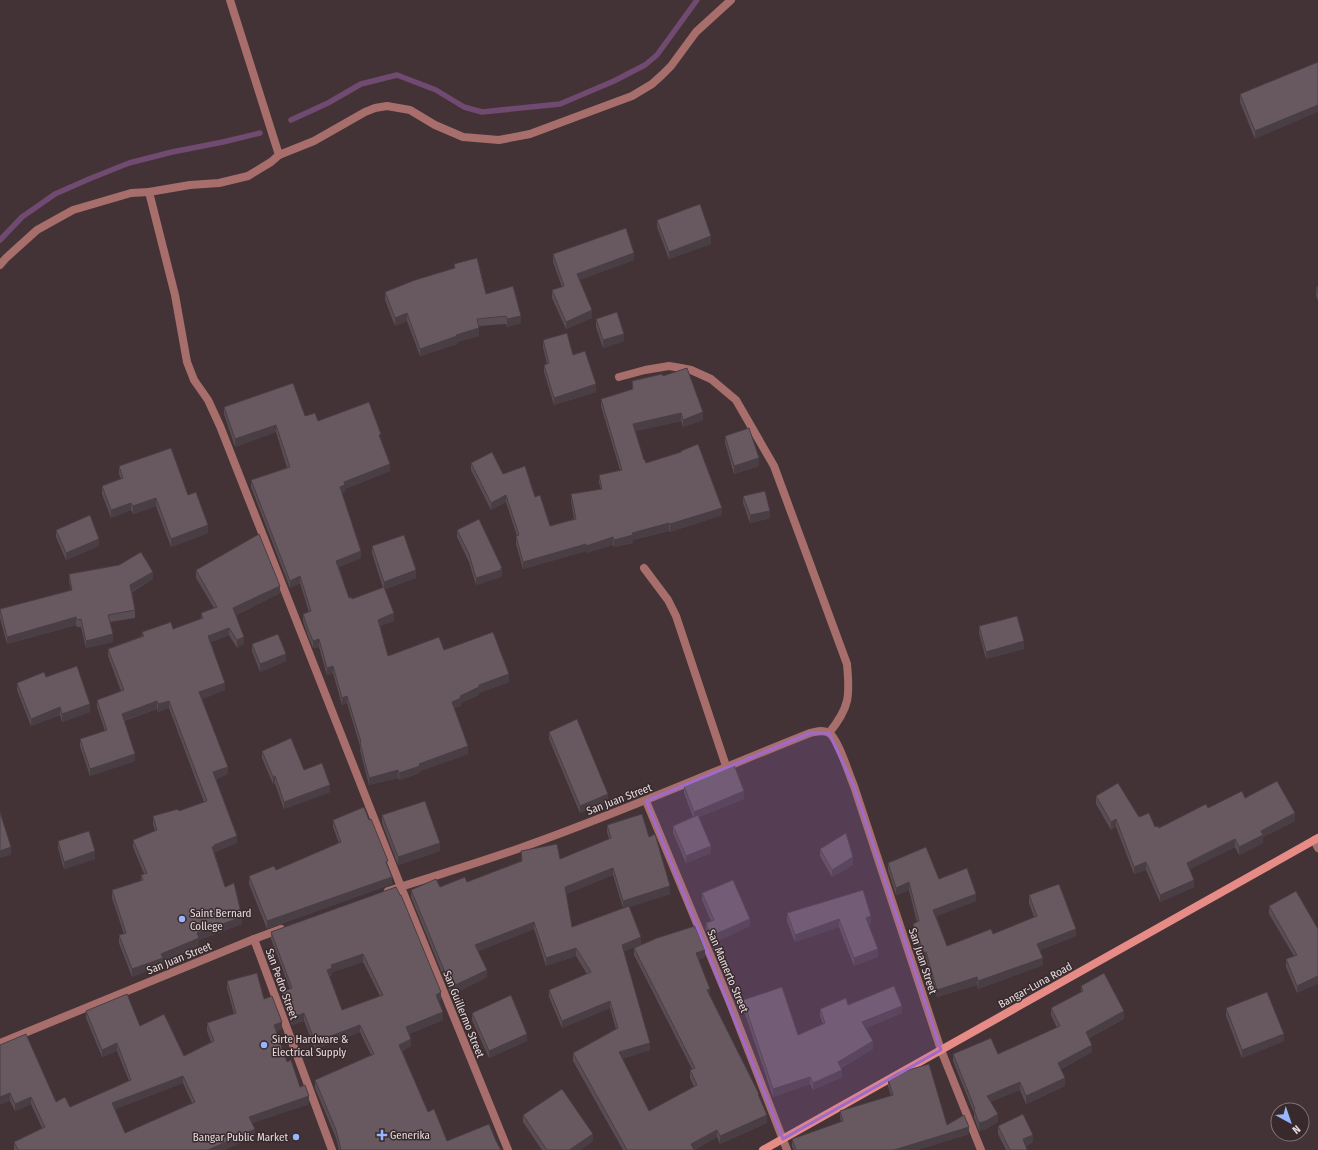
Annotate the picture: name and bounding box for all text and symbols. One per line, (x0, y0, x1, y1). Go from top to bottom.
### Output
street label: San Juan Street (585, 781, 654, 818)
place label: Saint Bernard College (190, 907, 252, 933)
marker: Saint Bernard College (177, 914, 187, 924)
street label: San Juan Street (906, 926, 939, 996)
street label: San Mamerto Street (704, 928, 751, 1015)
street label: San Juan Street (145, 939, 214, 977)
street label: San Pedro Street (263, 947, 301, 1022)
street label: Bangar-Luna Road (996, 960, 1074, 1011)
street label: San Guillermo Street (440, 969, 487, 1060)
place label: Sirte Hardware & Electrical Supply (272, 1033, 348, 1059)
marker: Sirte Hardware & Electrical Supply (259, 1040, 269, 1050)
north arrow (1270, 1102, 1310, 1142)
text: N (1289, 1122, 1303, 1136)
place label: Generika (390, 1129, 430, 1142)
marker: Generika (377, 1130, 387, 1140)
place label: Bangar Public Market (193, 1131, 288, 1144)
marker: Bangar Public Market (291, 1132, 301, 1142)

